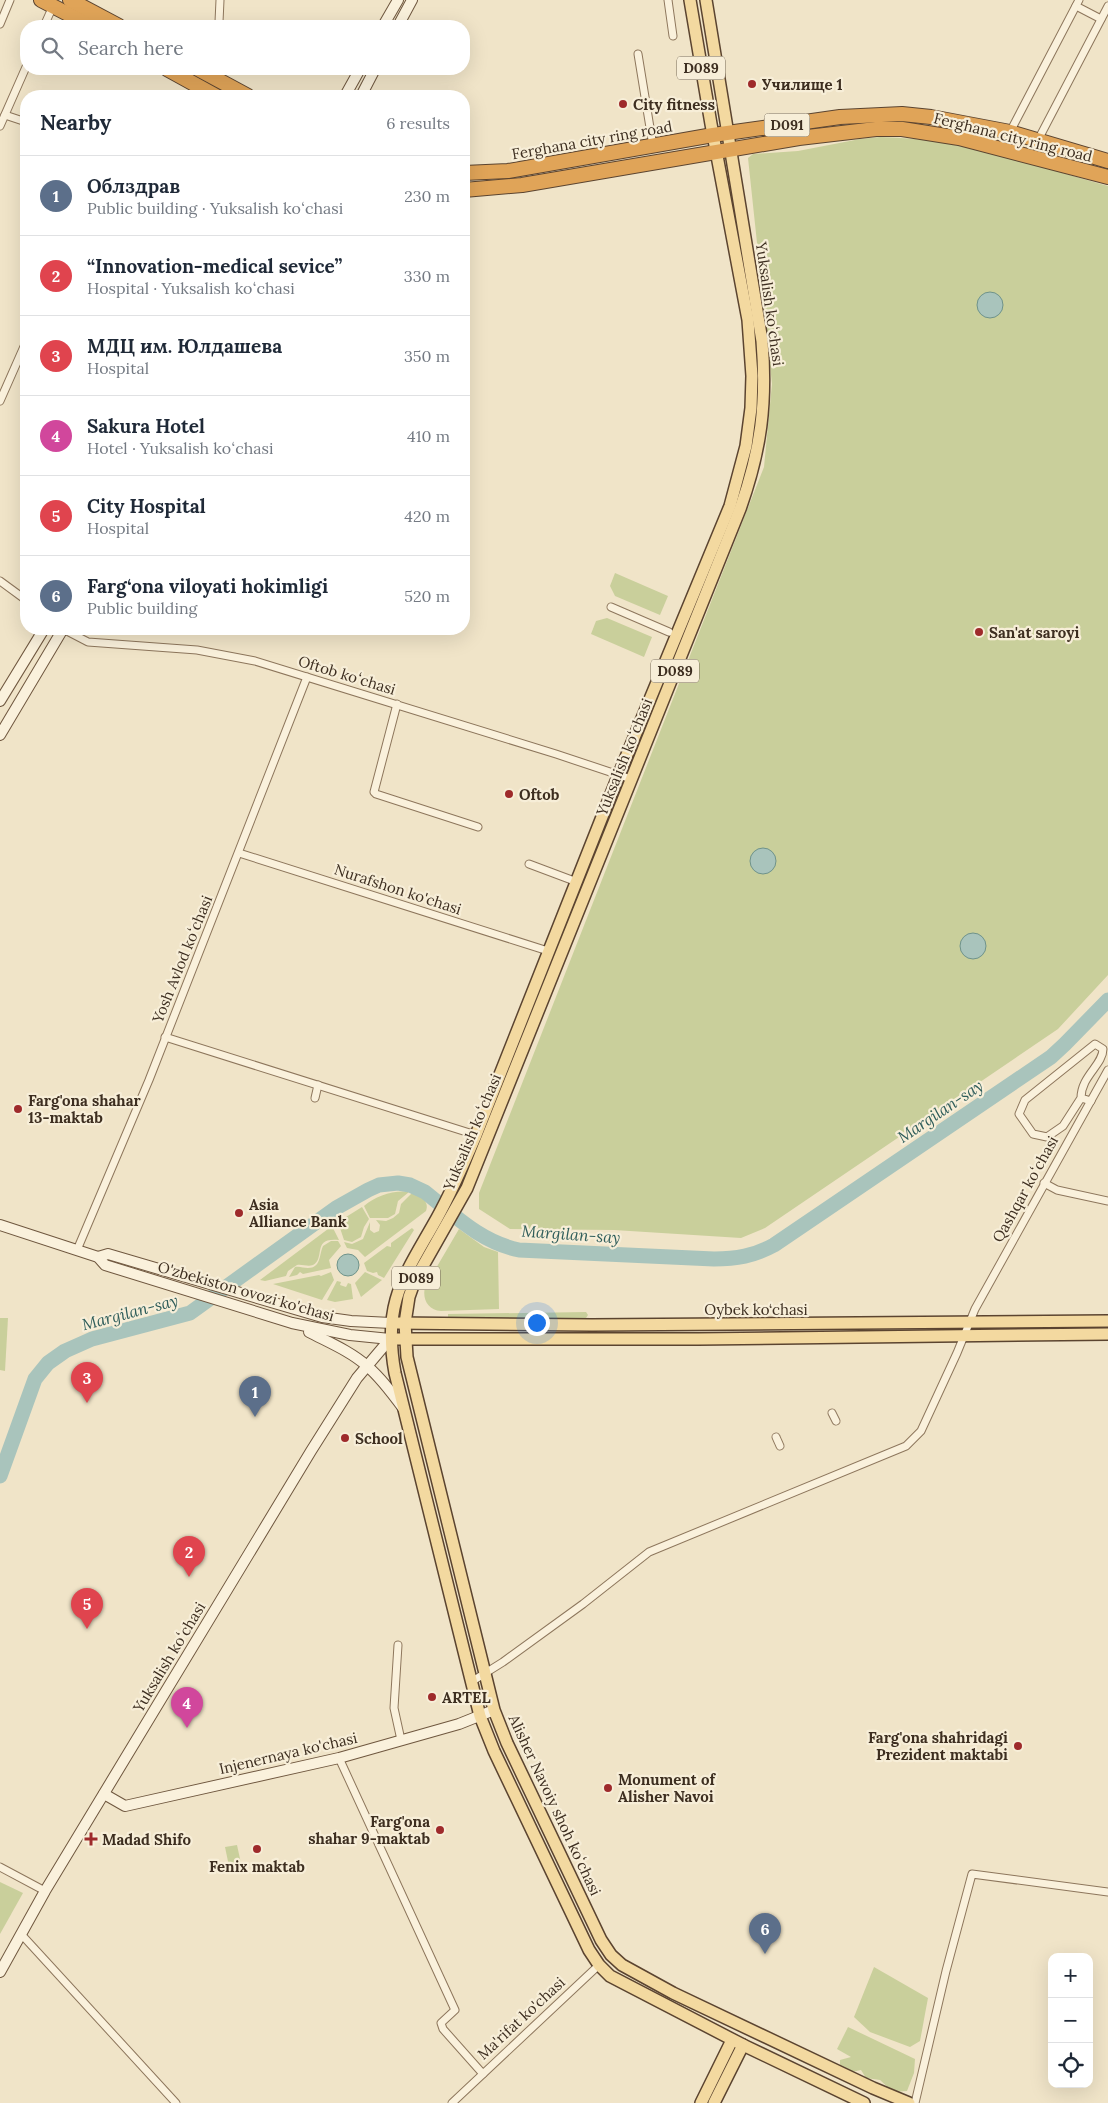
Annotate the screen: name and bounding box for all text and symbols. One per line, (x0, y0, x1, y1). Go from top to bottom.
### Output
search box (20, 20, 470, 75)
icon: search (38, 34, 66, 62)
text: Search here (78, 36, 184, 60)
road number: D089 (677, 56, 725, 80)
place label: Училище 1 (762, 75, 843, 94)
marker: Училище 1 (746, 78, 758, 90)
place label: City fitness (633, 95, 715, 114)
marker: City fitness (617, 98, 629, 110)
street label: Ferghana city ring road (932, 108, 1094, 166)
text: Nearby (40, 109, 111, 136)
text: 6 results (386, 113, 450, 133)
road number: D091 (764, 114, 810, 136)
street label: Ferghana city ring road (510, 117, 674, 163)
text: Облздрав (87, 174, 180, 198)
text: 1 (53, 186, 59, 206)
text: 230 m (404, 186, 450, 206)
text: Public building · Yuksalish koʻchasi (87, 198, 343, 218)
street label: Yuksalish koʻchasi (752, 240, 788, 367)
text: “Innovation-medical sevice” (87, 254, 342, 278)
text: 2 (52, 266, 60, 286)
text: 330 m (404, 266, 450, 286)
text: Hospital · Yuksalish koʻchasi (87, 278, 295, 298)
text: МДЦ им. Юлдашева (87, 334, 282, 358)
text: 3 (52, 346, 60, 366)
text: 350 m (404, 346, 450, 366)
text: Hospital (87, 358, 149, 378)
text: Sakura Hotel (87, 414, 205, 438)
text: 4 (52, 426, 60, 446)
text: 410 m (407, 426, 450, 446)
text: Hotel · Yuksalish koʻchasi (87, 438, 273, 458)
text: City Hospital (87, 494, 206, 518)
text: 5 (52, 506, 60, 526)
text: 420 m (404, 506, 450, 526)
text: Hospital (87, 518, 149, 538)
text: Farg‘ona viloyati hokimligi (87, 574, 328, 598)
text: 6 (51, 586, 61, 606)
text: 520 m (404, 586, 450, 606)
text: Public building (87, 598, 197, 618)
place label: San'at saroyi (989, 623, 1079, 642)
marker: San'at saroyi (973, 626, 985, 638)
street label: Oftob koʻchasi (296, 651, 398, 699)
road number: D089 (651, 659, 699, 682)
street label: Yuksalish koʻchasi (591, 695, 656, 819)
place label: Oftob (519, 785, 560, 804)
marker: Oftob (503, 788, 515, 800)
street label: Nurafshon ko'chasi (332, 859, 464, 919)
street label: Yosh Avlod koʻchasi (147, 892, 216, 1027)
street label: Yuksalish koʻchasi (438, 1071, 505, 1194)
water label: Margilan-say (893, 1075, 987, 1147)
place label: Farg'ona shahar 13-maktab (28, 1091, 142, 1127)
marker: Farg'ona shahar 13-maktab (12, 1103, 24, 1115)
street label: Qashqar koʻchasi (988, 1132, 1062, 1246)
place label: Asia Alliance Bank (249, 1195, 347, 1231)
marker: Asia Alliance Bank (233, 1207, 245, 1219)
water label: Margilan-say (521, 1221, 621, 1247)
street label: O'zbekiston ovozi ko'chasi (156, 1257, 336, 1325)
road number: D089 (392, 1266, 440, 1290)
water label: Margilan-say (80, 1290, 180, 1334)
street label: Oybek ko‘chasi (704, 1300, 808, 1319)
your location (524, 1310, 550, 1336)
pin: 3 (71, 1362, 103, 1403)
pin: 1 (239, 1376, 271, 1417)
place label: School (355, 1429, 403, 1448)
marker: School (339, 1432, 351, 1444)
pin: 2 (173, 1536, 205, 1577)
pin: 5 (71, 1588, 103, 1629)
street label: Yuksalish koʻchasi (128, 1599, 209, 1716)
pin: 4 (171, 1687, 203, 1728)
place label: ARTEL (442, 1688, 490, 1707)
marker: ARTEL (426, 1691, 438, 1703)
street label: Alisher Navoiy shoh koʻchasi (504, 1711, 605, 1898)
street label: Injenernaya ko'chasi (217, 1728, 359, 1778)
place label: Farg'ona shahridagi Prezident maktabi (868, 1728, 1008, 1764)
marker: Farg'ona shahridagi Prezident maktabi (1012, 1740, 1024, 1752)
place label: Monument of Alisher Navoi (618, 1770, 716, 1806)
marker: Monument of Alisher Navoi (602, 1782, 614, 1794)
place label: Farg'ona shahar 9-maktab (308, 1812, 430, 1848)
marker: Farg'ona shahar 9-maktab (434, 1824, 446, 1836)
place label: Madad Shifo (102, 1830, 192, 1849)
marker: Madad Shifo (84, 1832, 98, 1846)
marker: Fenix maktab (251, 1843, 263, 1855)
place label: Fenix maktab (209, 1857, 305, 1876)
pin: 6 (749, 1913, 781, 1954)
map controls (1048, 1953, 1093, 2088)
button: + (1048, 1953, 1093, 1998)
street label: Ma'rifat ko'chasi (473, 1973, 569, 2063)
button: − (1048, 1998, 1093, 2043)
button: locate (1048, 2043, 1093, 2088)

